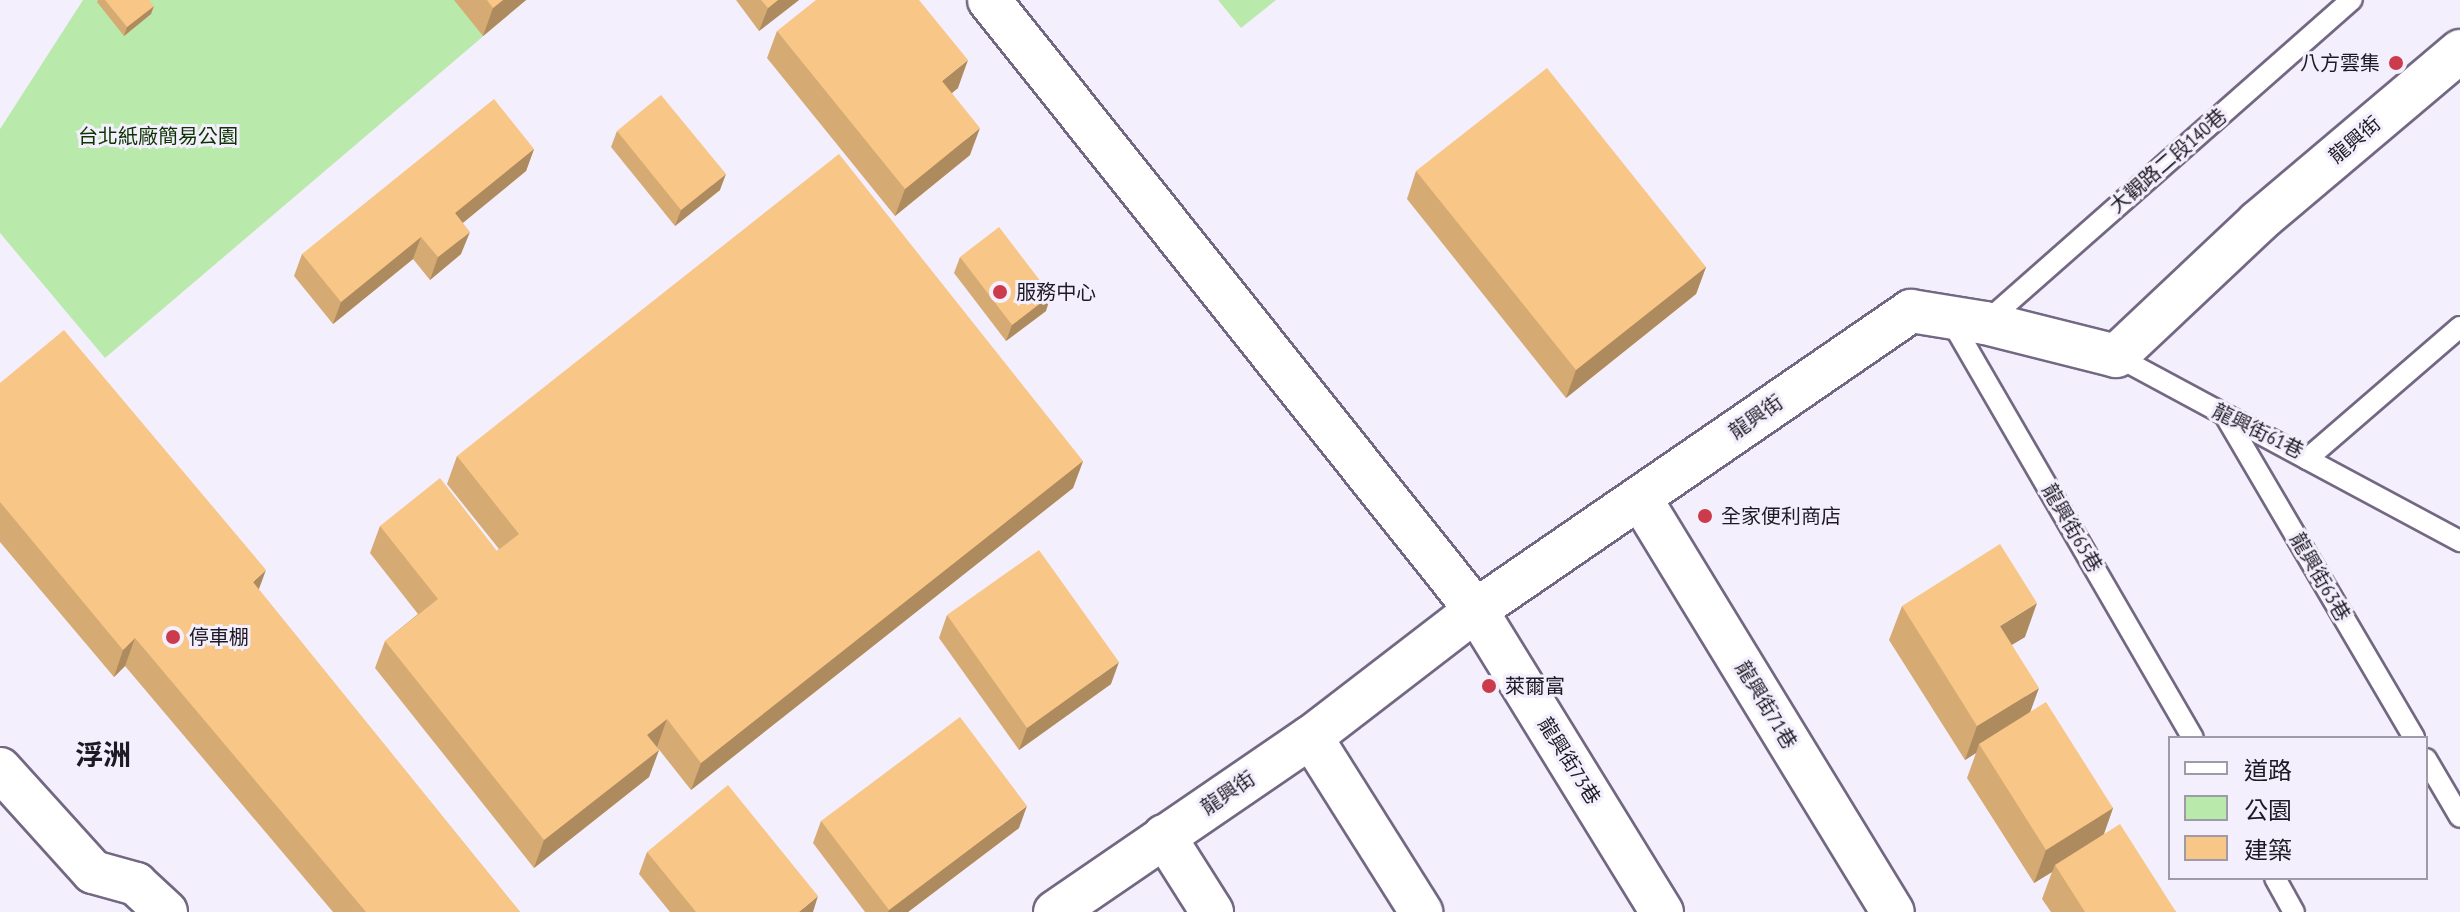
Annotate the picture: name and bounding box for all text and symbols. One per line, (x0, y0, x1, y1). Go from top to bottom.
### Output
place label: 八方雲集 (2300, 51, 2380, 75)
marker: 八方雲集 (2387, 54, 2405, 72)
street label: 大觀路二段140巷 (2105, 104, 2231, 218)
street label: 龍興街 (2324, 112, 2386, 168)
park label: 台北紙廠簡易公園 (78, 124, 238, 148)
place label: 服務中心 (1016, 280, 1096, 304)
marker: 服務中心 (991, 283, 1009, 301)
street label: 龍興街 (1725, 390, 1787, 444)
street label: 龍興街61巷 (2209, 399, 2307, 463)
street label: 龍興街65巷 (2037, 480, 2107, 576)
place label: 全家便利商店 (1721, 504, 1841, 528)
marker: 全家便利商店 (1696, 507, 1714, 525)
street label: 龍興街63巷 (2285, 529, 2355, 625)
place label: 停車棚 (189, 625, 249, 649)
marker: 停車棚 (164, 628, 182, 646)
street label: 龍興街71巷 (1730, 657, 1802, 753)
place label: 萊爾富 (1505, 674, 1565, 698)
marker: 萊爾富 (1480, 677, 1498, 695)
street label: 龍興街73巷 (1533, 713, 1605, 809)
legend (2168, 736, 2428, 880)
district label: 浮洲 (75, 738, 131, 772)
text: 道路 (2244, 755, 2292, 786)
street label: 龍興街 (1196, 766, 1260, 820)
text: 公園 (2244, 795, 2292, 826)
text: 建築 (2244, 835, 2292, 866)

